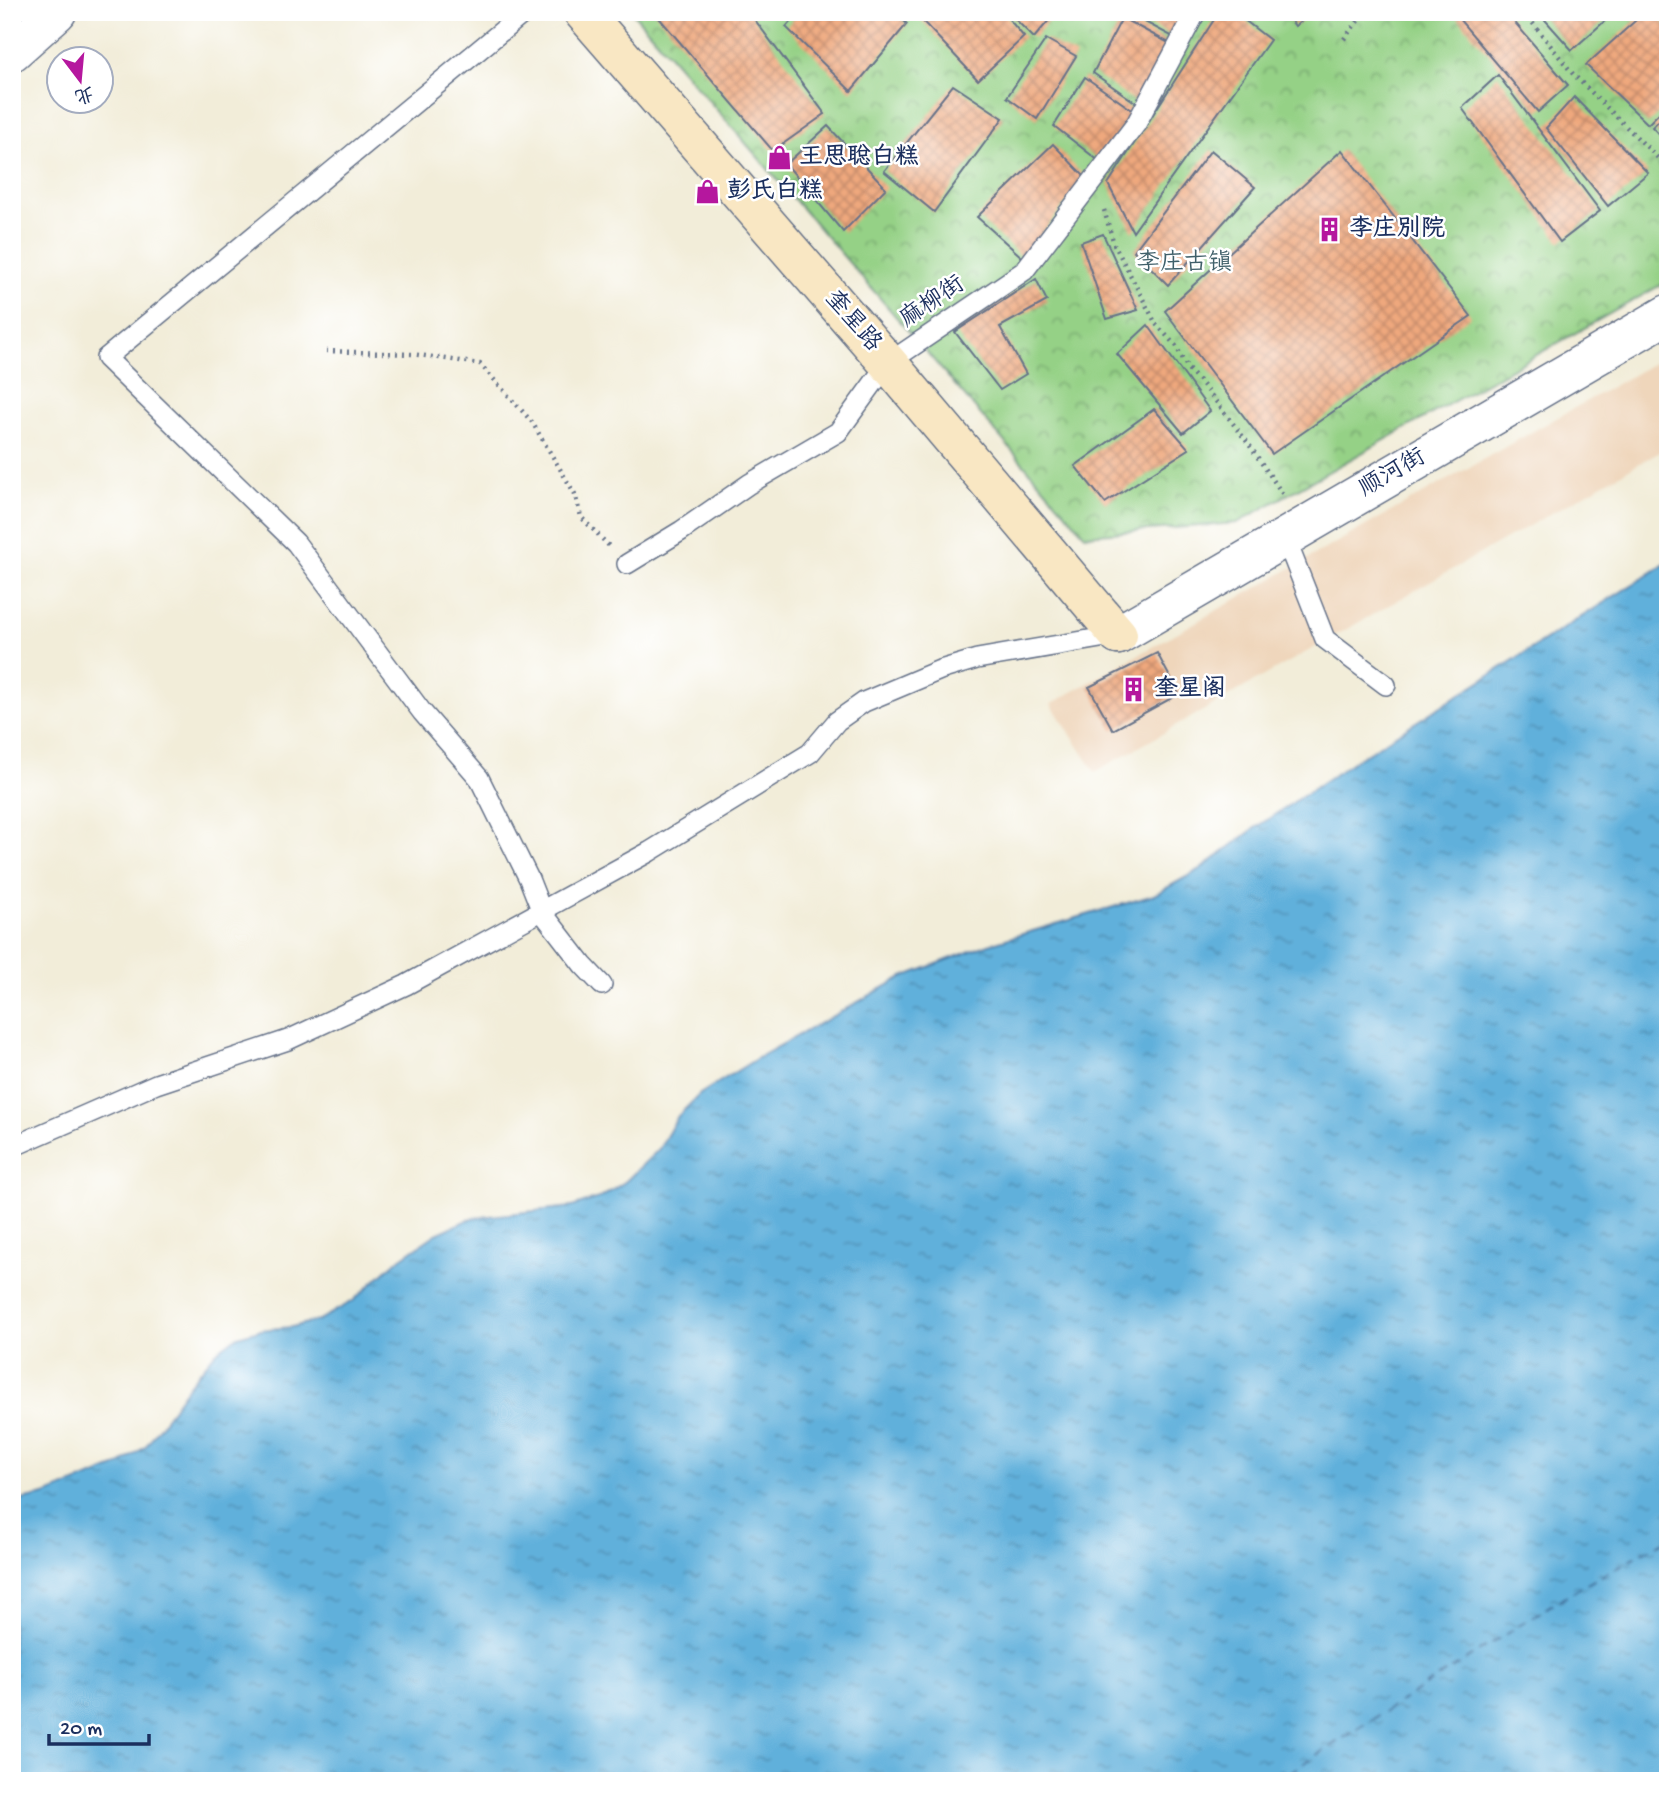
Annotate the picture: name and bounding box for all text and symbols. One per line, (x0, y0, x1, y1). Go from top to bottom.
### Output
north arrow (46, 46, 116, 116)
text: 北 (71, 79, 96, 107)
place label: 王思聪白糕 (799, 143, 919, 173)
shop icon: 王思聪白糕 (765, 144, 793, 172)
place label: 彭氏白糕 (727, 177, 823, 207)
shop icon: 彭氏白糕 (693, 178, 721, 206)
place label: 李庄别院 (1349, 215, 1445, 245)
building icon: 李庄别院 (1315, 216, 1343, 244)
park label: 李庄古镇 (1136, 249, 1232, 279)
street label: 麻柳街 (894, 270, 971, 335)
street label: 奎星路 (817, 284, 888, 359)
street label: 顺河街 (1355, 443, 1431, 505)
place label: 奎星阁 (1154, 675, 1226, 705)
building icon: 奎星阁 (1120, 676, 1148, 704)
scale bar (49, 1702, 149, 1746)
text: 20 m (60, 1718, 102, 1743)

